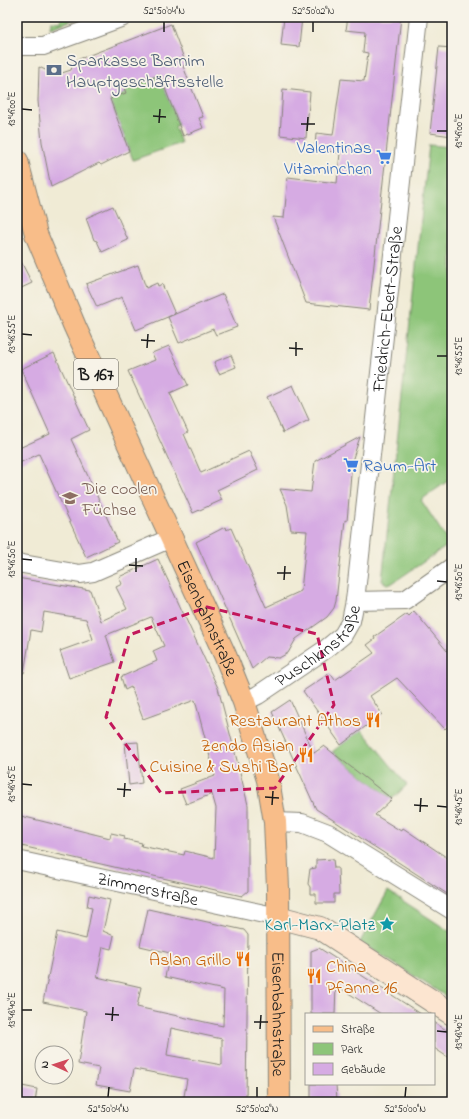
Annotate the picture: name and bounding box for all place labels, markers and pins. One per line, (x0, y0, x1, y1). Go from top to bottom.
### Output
place label: Sparkasse Barnim Hauptgeschäftsstelle (66, 49, 224, 97)
bank icon: Sparkasse Barnim Hauptgeschäftsstelle (45, 61, 63, 79)
place label: Valentinas Vitaminchen (283, 136, 372, 183)
supermarket icon: Valentinas Vitaminchen (375, 148, 393, 166)
place label: Raum-Art (363, 454, 436, 480)
supermarket icon: Raum-Art (342, 456, 360, 474)
place label: Die coolen Füchse (81, 477, 157, 524)
school or university icon: Die coolen Füchse (61, 489, 79, 507)
place label: Restaurant Athos (229, 709, 361, 735)
restaurant icon: Restaurant Athos (364, 711, 382, 729)
place label: Zendo Asian Cuisine & Sushi Bar (149, 734, 294, 781)
restaurant icon: Zendo Asian Cuisine & Sushi Bar (297, 746, 315, 764)
place label: Karl-Marx-Platz (264, 913, 375, 939)
place icon: Karl-Marx-Platz (378, 915, 396, 933)
place label: Aslan Grillo (149, 948, 231, 974)
restaurant icon: Aslan Grillo (234, 950, 252, 968)
place label: China Pfanne 16 (326, 955, 397, 1002)
restaurant icon: China Pfanne 16 (305, 967, 323, 985)

